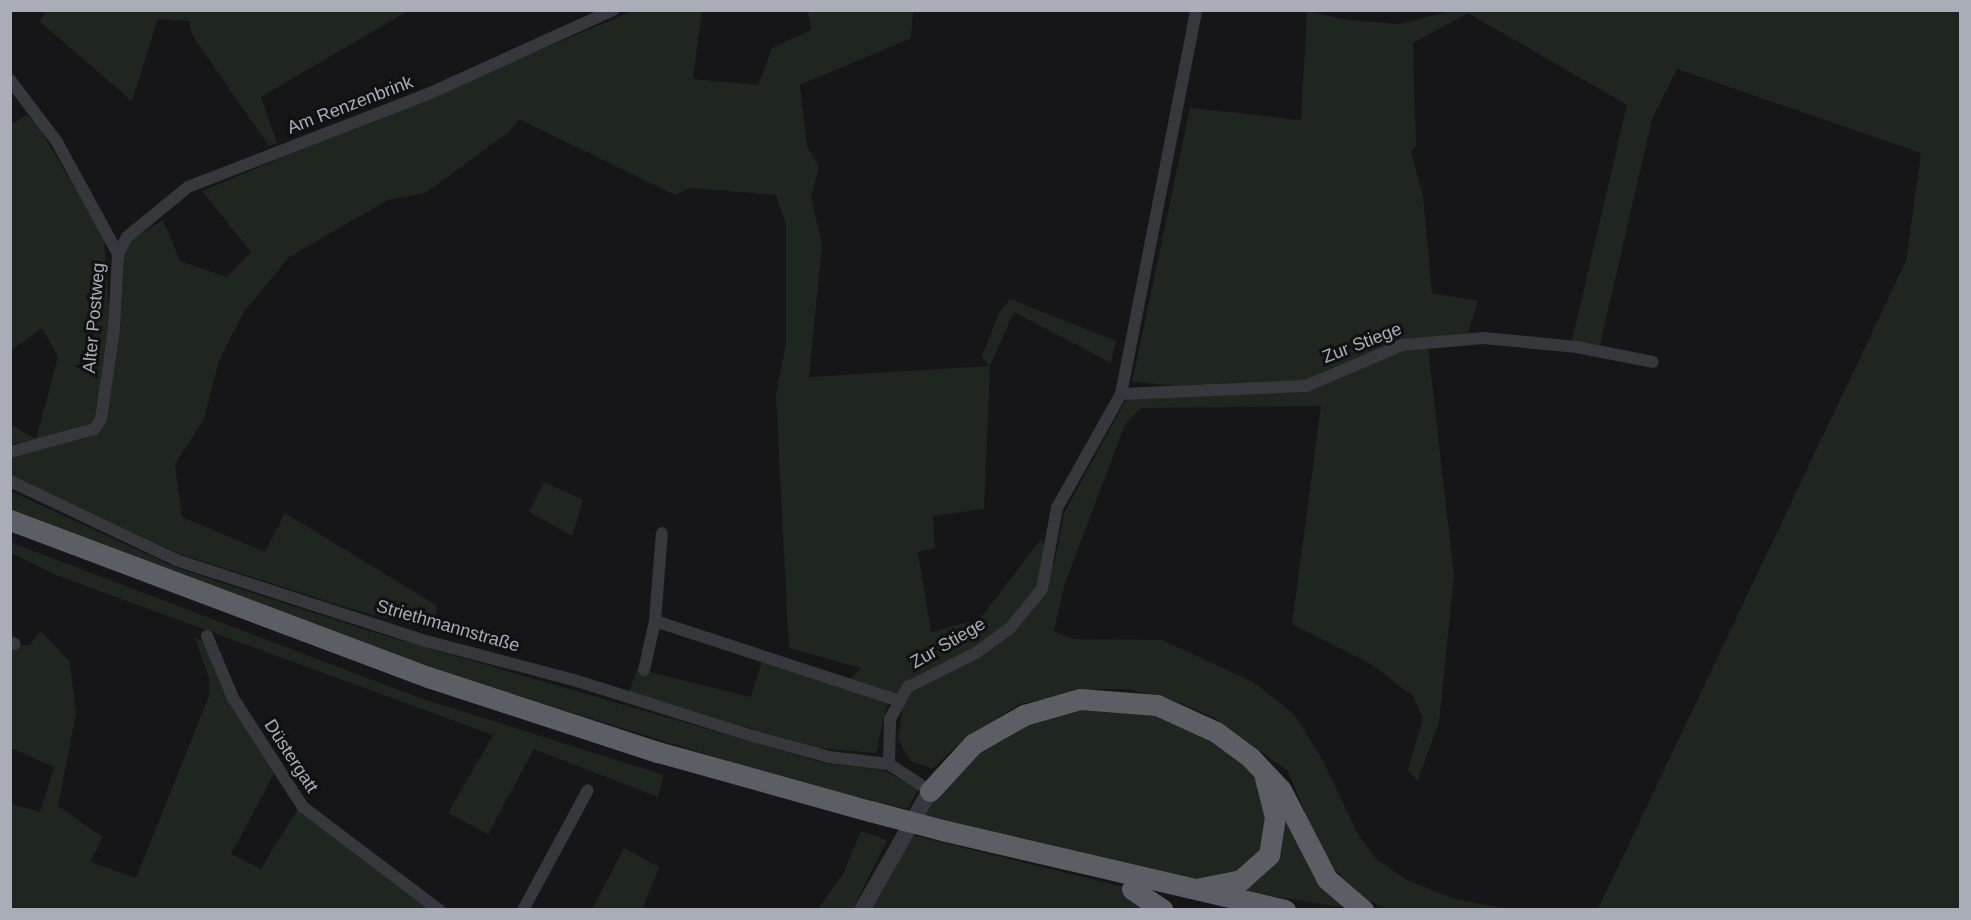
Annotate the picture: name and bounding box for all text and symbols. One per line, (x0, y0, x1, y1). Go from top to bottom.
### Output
street label: Am Renzenbrink (284, 71, 416, 139)
street label: Alter Postweg (78, 262, 110, 374)
street label: Zur Stiege (1319, 318, 1405, 368)
street label: Striethmannstraße (374, 595, 522, 657)
street label: Zur Stiege (907, 613, 989, 673)
street label: Düstergatt (259, 715, 323, 797)

